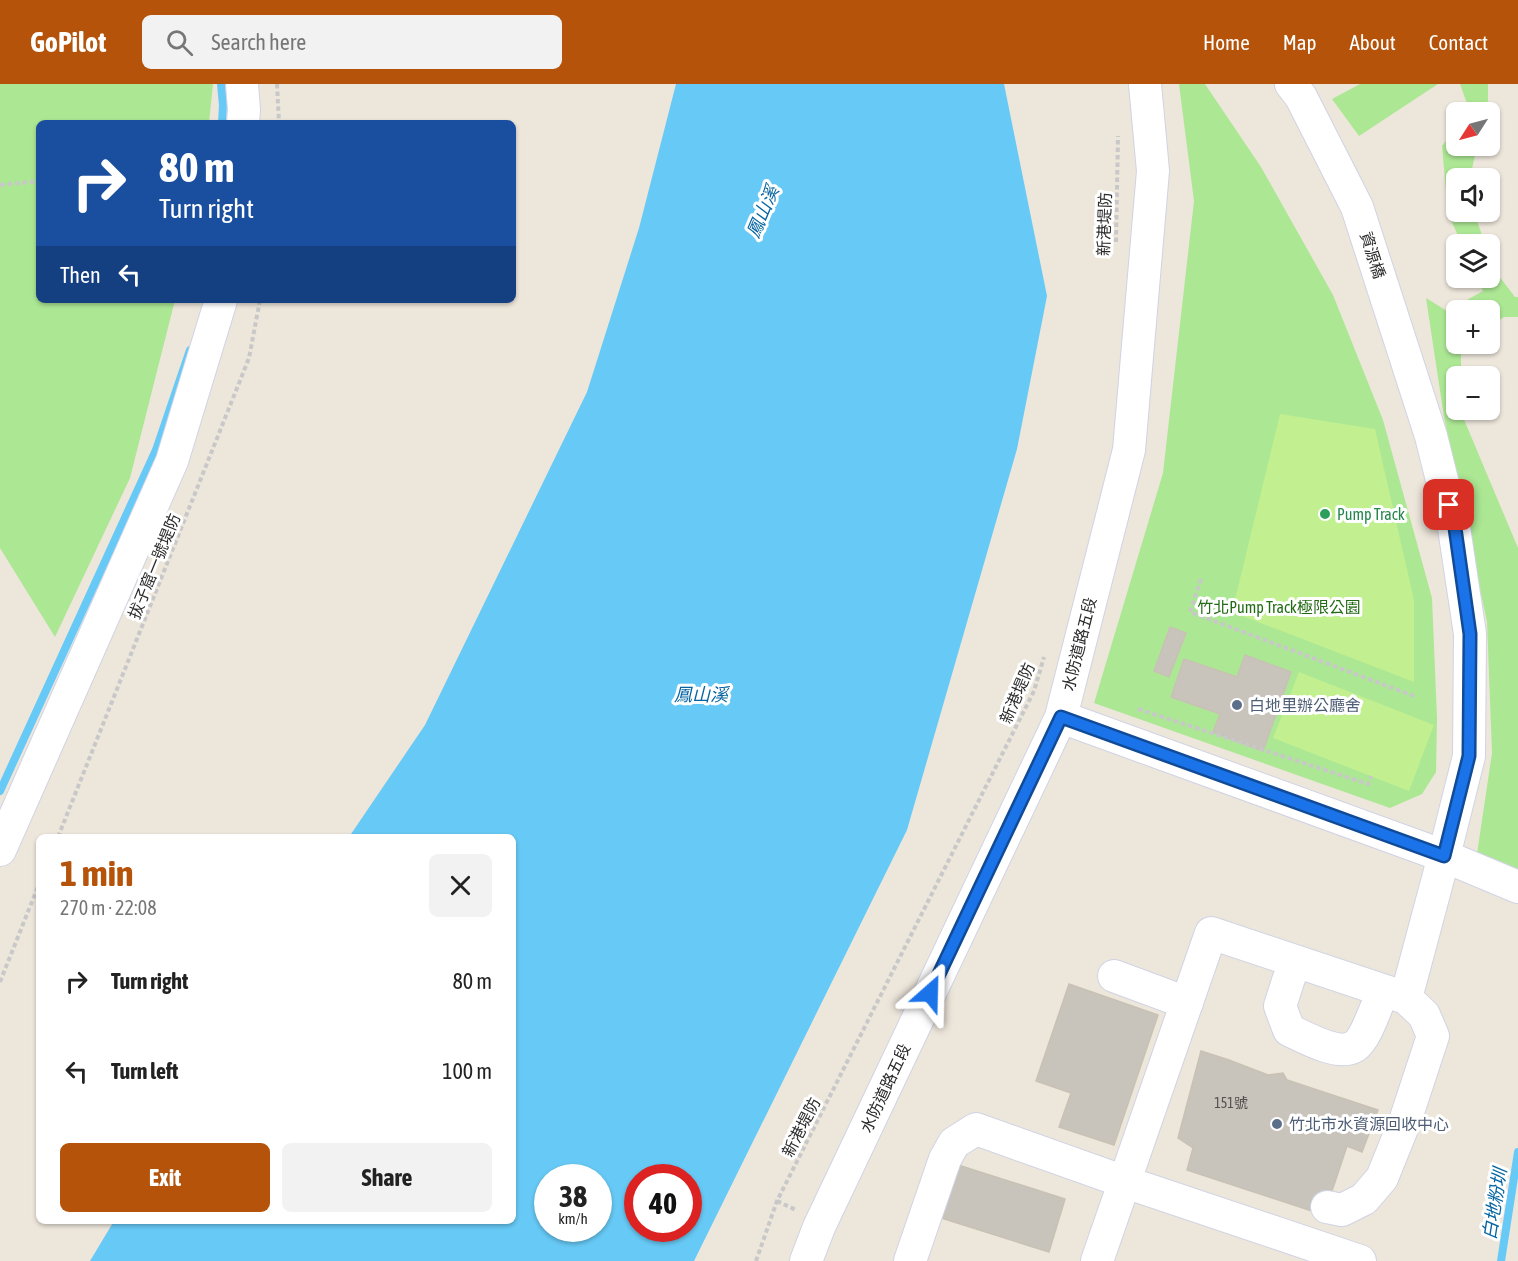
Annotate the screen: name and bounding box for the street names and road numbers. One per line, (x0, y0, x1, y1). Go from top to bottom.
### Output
street label: 新港堤防 (1094, 192, 1114, 256)
street label: 資源橋 (1357, 229, 1389, 281)
street label: 拔子窟一號堤防 (125, 511, 183, 621)
street label: 水防道路五段 (1059, 595, 1099, 693)
street label: 新港堤防 (996, 660, 1038, 726)
street label: 水防道路五段 (857, 1041, 913, 1135)
street label: 新港堤防 (778, 1094, 824, 1160)

